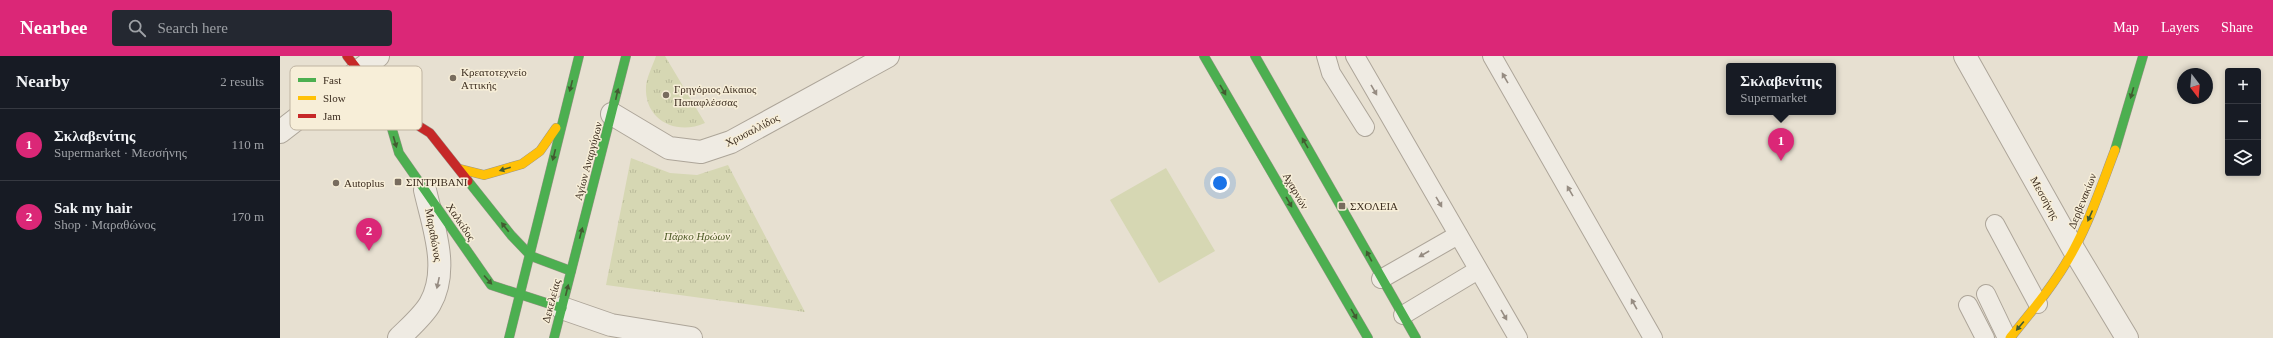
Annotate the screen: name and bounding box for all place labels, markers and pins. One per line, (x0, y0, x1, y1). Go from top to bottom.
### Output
place label: Κρεατοτεχνείο Αττικής (461, 66, 527, 91)
marker: Κρεατοτεχνείο Αττικής (448, 73, 458, 83)
place label: Γρηγόριος Δίκαιος Παπαφλέσσας (674, 83, 757, 108)
marker: Γρηγόριος Δίκαιος Παπαφλέσσας (661, 90, 671, 100)
pin: 1 (1768, 128, 1794, 161)
place label: ΣΙΝΤΡΙΒΑΝΙ (406, 176, 468, 188)
place label: Autoplus (344, 177, 384, 189)
marker: ΣΙΝΤΡΙΒΑΝΙ (393, 177, 403, 187)
marker: Autoplus (331, 178, 341, 188)
place label: ΣΧΟΛΕΙΑ (1350, 200, 1398, 212)
marker: ΣΧΟΛΕΙΑ (1337, 201, 1347, 211)
pin: 2 (356, 218, 382, 251)

